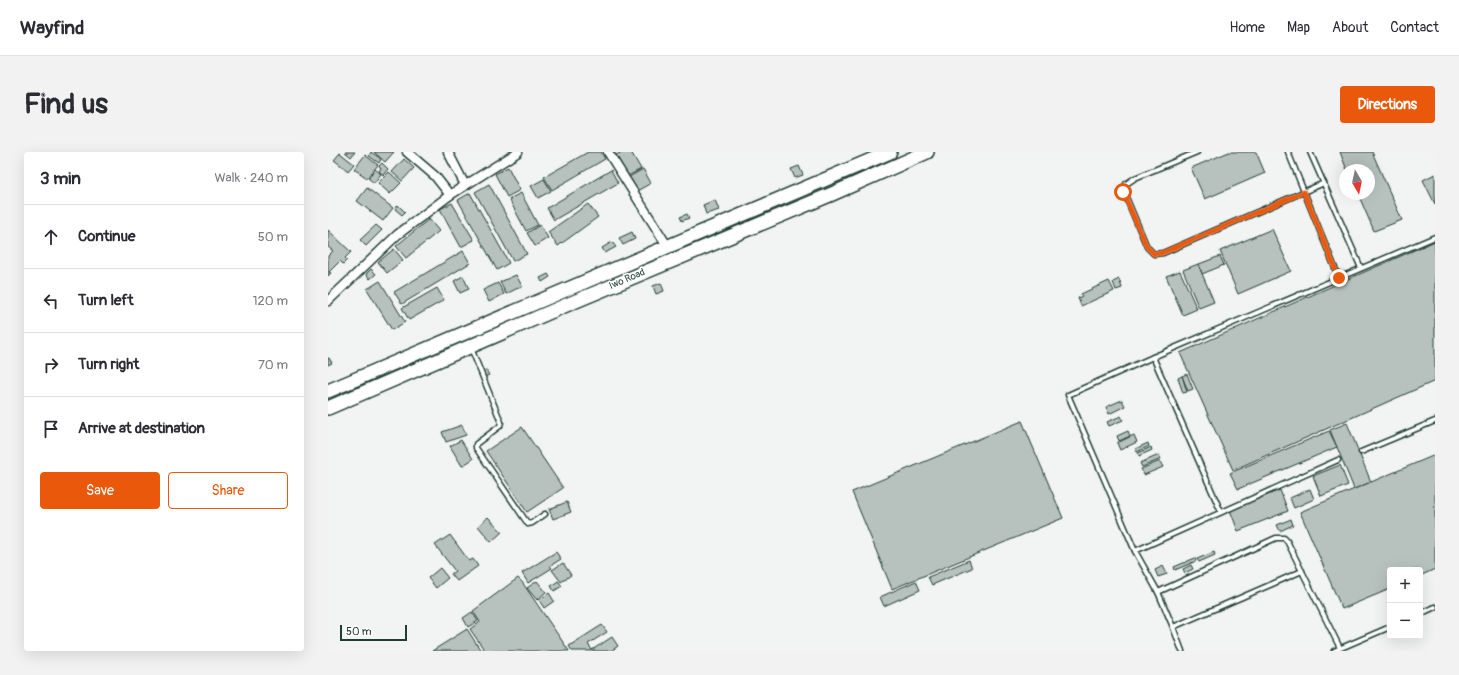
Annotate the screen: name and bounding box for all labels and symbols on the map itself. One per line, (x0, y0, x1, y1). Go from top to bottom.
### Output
north arrow (1339, 164, 1375, 200)
route start (1114, 183, 1132, 201)
street label: Iwo Road (607, 266, 647, 292)
route end (1330, 269, 1348, 287)
scale bar (340, 623, 407, 642)

